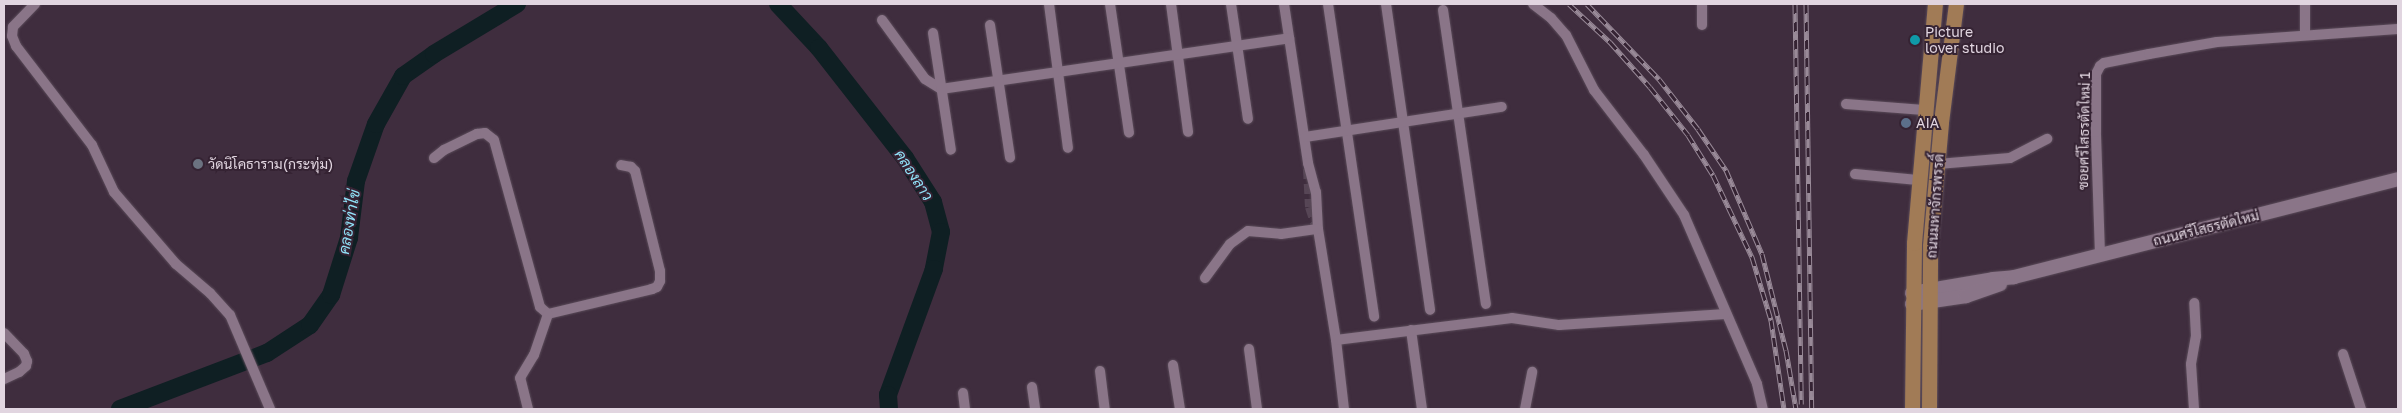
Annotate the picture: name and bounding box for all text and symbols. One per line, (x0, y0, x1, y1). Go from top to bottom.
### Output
place label: Picture lover studio (1925, 24, 2004, 56)
marker: Picture lover studio (1909, 34, 1921, 46)
street label: ซอยศรีโสธรตัดใหม่ 1 (2075, 72, 2093, 190)
place label: AIA (1916, 115, 1939, 131)
marker: AIA (1900, 117, 1912, 129)
water label: คลองลาว (891, 146, 937, 204)
street label: ถนนมหาจักรพรรดิ์ (1923, 153, 1947, 259)
place label: วัดนิโคธาราม(กระทุ่ม) (208, 156, 333, 172)
marker: วัดนิโคธาราม(กระทุ่ม) (192, 158, 204, 170)
water label: คลองท่าไข่ (334, 188, 364, 256)
street label: ถนนศรีโสธรตัดใหม่ (2151, 207, 2261, 249)

